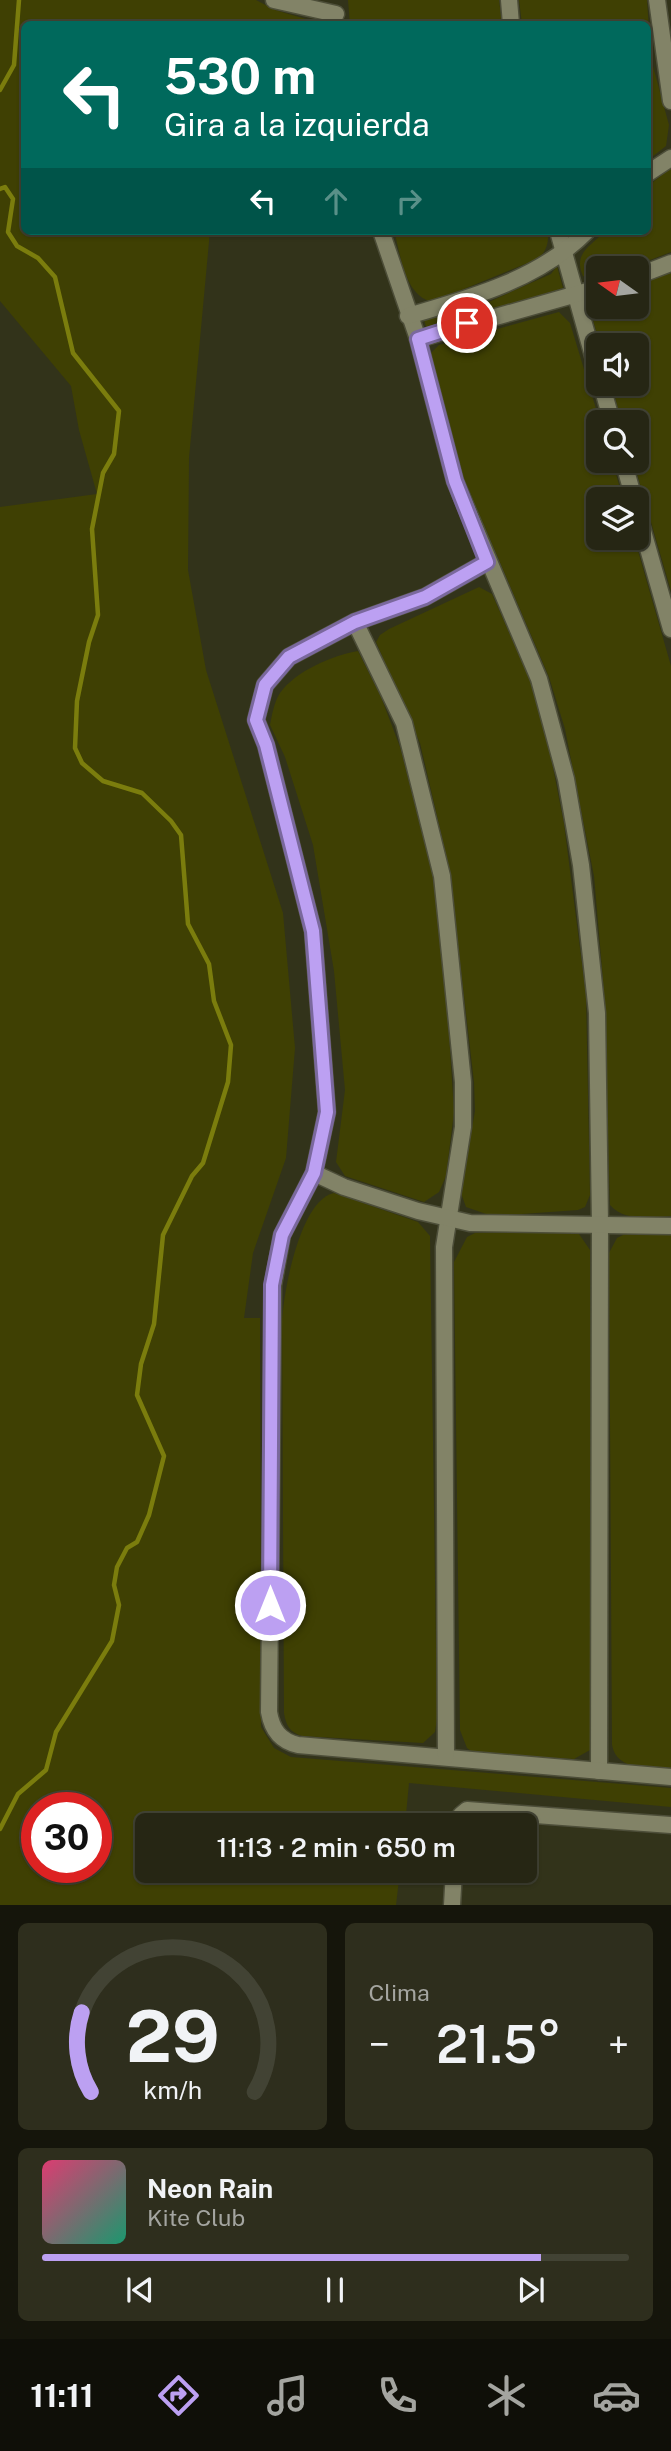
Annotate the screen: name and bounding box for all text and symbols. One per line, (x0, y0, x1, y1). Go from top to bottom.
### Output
text: 530 m (164, 47, 316, 105)
icon: left (49, 49, 140, 140)
text: Gira a la izquierda (164, 106, 430, 143)
icon: left (244, 182, 282, 220)
icon: ahead (317, 182, 355, 220)
icon: right (390, 182, 428, 220)
north arrow (586, 256, 649, 318)
map controls (586, 256, 649, 550)
pin (437, 293, 497, 353)
icon: arrive (448, 304, 486, 342)
button: sound (586, 333, 649, 396)
button: search (586, 410, 649, 473)
button: layers (586, 487, 649, 550)
position arrow (233, 1568, 307, 1642)
speed limit sign: 30 (21, 1792, 112, 1883)
text: 11:13 · 2 min · 650 m (216, 1832, 456, 1863)
text: Clima (369, 1979, 430, 2006)
text: 29 (125, 1994, 219, 2079)
text: 21.5° (436, 2014, 562, 2075)
text: − (369, 2022, 390, 2067)
text: + (608, 2022, 629, 2067)
text: km/h (143, 2075, 202, 2105)
text: Neon Rain (147, 2173, 273, 2204)
text: Kite Club (147, 2204, 245, 2231)
icon: previous (121, 2271, 159, 2309)
icon: pause (316, 2271, 354, 2309)
icon: next (512, 2271, 550, 2309)
icon: directions (154, 2371, 203, 2420)
icon: music (263, 2371, 312, 2420)
icon: phone (373, 2371, 422, 2420)
icon: climate (482, 2371, 531, 2420)
icon: car (592, 2371, 641, 2420)
text: 11:11 (30, 2377, 94, 2414)

